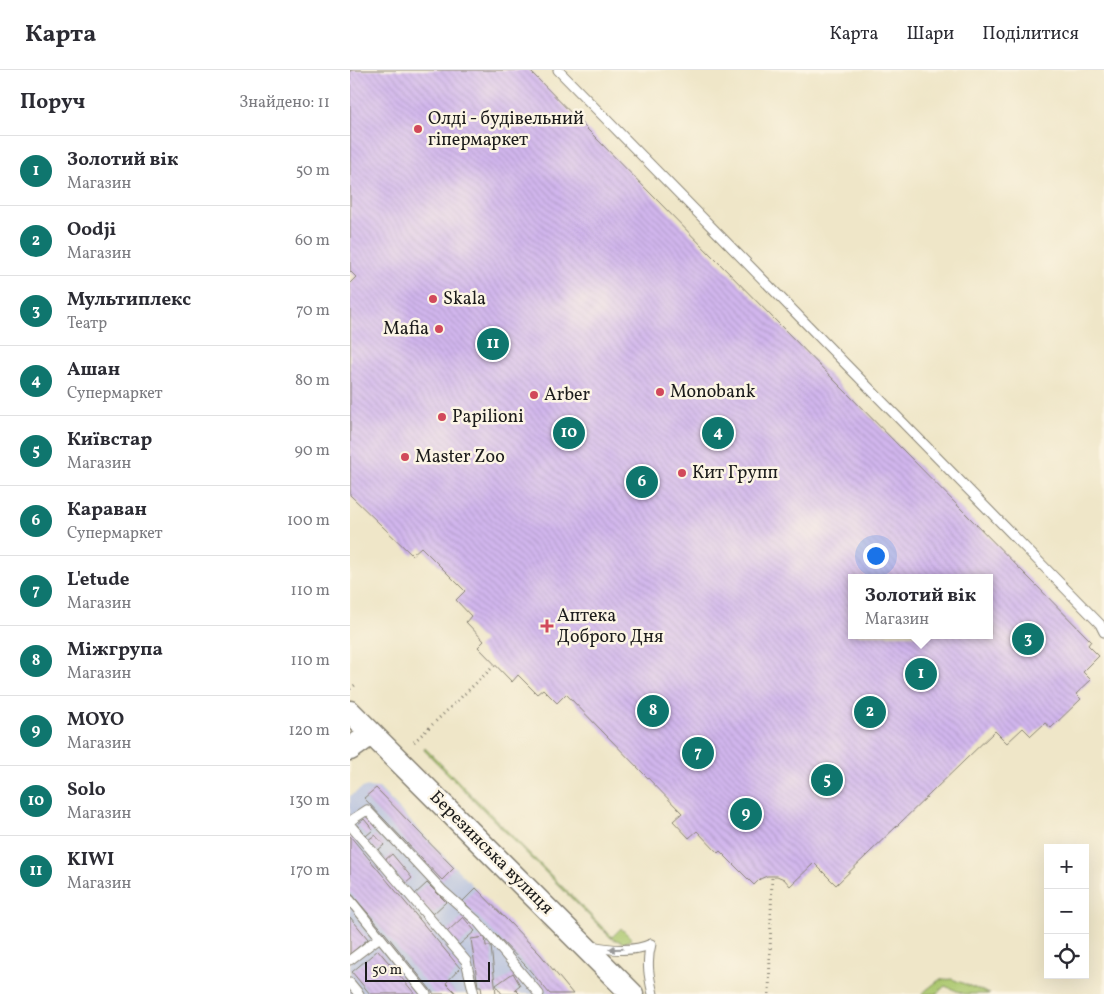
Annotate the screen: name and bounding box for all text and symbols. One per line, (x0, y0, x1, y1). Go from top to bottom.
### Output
text: Карта (25, 18, 96, 52)
text: Карта (830, 22, 878, 47)
text: Шари (906, 22, 954, 47)
text: Поділитися (982, 22, 1079, 47)
text: Поруч (20, 88, 85, 117)
text: Знайдено: 11 (239, 92, 330, 114)
place label: Олді - будівельний гіпермаркет (428, 107, 584, 153)
marker: Олді - будівельний гіпермаркет (412, 123, 424, 135)
text: Золотий вік (67, 147, 178, 173)
text: 1 (33, 160, 39, 182)
text: 50 m (296, 160, 330, 182)
text: Магазин (67, 173, 131, 195)
text: Oodji (67, 217, 116, 243)
text: 2 (32, 230, 40, 252)
text: 60 m (295, 230, 330, 252)
text: Магазин (67, 243, 131, 265)
text: Мультиплекс (67, 287, 191, 313)
place label: Skala (443, 287, 486, 312)
marker: Skala (427, 293, 439, 305)
text: 3 (32, 300, 40, 322)
text: 70 m (296, 300, 330, 322)
text: Театр (67, 313, 107, 335)
place label: Mafia (383, 317, 429, 342)
marker: Mafia (433, 323, 445, 335)
pin: 11 (477, 325, 509, 363)
text: Ашан (67, 357, 120, 383)
text: 4 (31, 370, 41, 392)
text: 80 m (295, 370, 330, 392)
place label: Monobank (670, 380, 756, 405)
text: Супермаркет (67, 383, 163, 405)
place label: Arber (544, 383, 591, 408)
marker: Monobank (654, 386, 666, 398)
marker: Arber (528, 389, 540, 401)
place label: Papilioni (452, 405, 524, 430)
marker: Papilioni (436, 411, 448, 423)
pin: 10 (553, 414, 585, 452)
pin: 4 (702, 414, 734, 452)
text: Київстар (67, 427, 152, 453)
text: 5 (32, 440, 40, 462)
text: 90 m (294, 440, 330, 462)
place label: Master Zoo (415, 445, 505, 470)
marker: Master Zoo (399, 451, 411, 463)
text: Магазин (67, 453, 131, 475)
place label: Кит Групп (692, 461, 778, 486)
pin: 6 (626, 463, 658, 501)
marker: Кит Групп (676, 467, 688, 479)
text: Караван (67, 497, 147, 523)
text: 6 (32, 510, 40, 532)
text: 100 m (287, 510, 330, 532)
text: Супермаркет (67, 523, 163, 545)
your location (863, 543, 889, 569)
text: L'etude (67, 567, 129, 593)
popup (848, 574, 993, 639)
text: 7 (32, 580, 40, 602)
text: 110 m (291, 580, 330, 602)
text: Золотий вік (865, 583, 976, 609)
text: Магазин (67, 593, 131, 615)
place label: Аптека Доброго Дня (557, 604, 663, 650)
text: Магазин (865, 609, 929, 631)
marker: Аптека Доброго Дня (541, 620, 553, 632)
pin: 3 (1012, 620, 1044, 658)
text: Міжгрупа (67, 637, 163, 663)
text: 8 (32, 650, 40, 672)
text: 110 m (291, 650, 330, 672)
pin: 1 (905, 655, 937, 693)
text: Магазин (67, 663, 131, 685)
pin: 8 (637, 692, 669, 730)
pin: 2 (854, 693, 886, 731)
text: MOYO (67, 707, 124, 733)
text: 9 (32, 720, 40, 742)
text: 120 m (288, 720, 330, 742)
text: Магазин (67, 733, 131, 755)
pin: 7 (682, 734, 714, 772)
pin: 5 (811, 761, 843, 799)
text: Solo (67, 777, 106, 803)
street label: Березинська вулиця (423, 785, 559, 921)
text: 10 (28, 790, 44, 812)
text: 130 m (289, 790, 330, 812)
pin: 9 (730, 795, 762, 833)
text: Магазин (67, 803, 131, 825)
map controls (1044, 844, 1089, 979)
button: + (1044, 844, 1089, 889)
text: KIWI (67, 847, 114, 873)
text: 11 (30, 860, 42, 882)
text: 170 m (290, 860, 330, 882)
text: Магазин (67, 873, 131, 895)
button: − (1044, 889, 1089, 934)
button: locate (1044, 934, 1089, 979)
one-way arrow (608, 945, 624, 953)
scale bar (365, 959, 490, 982)
text: 50 m (372, 961, 402, 980)

